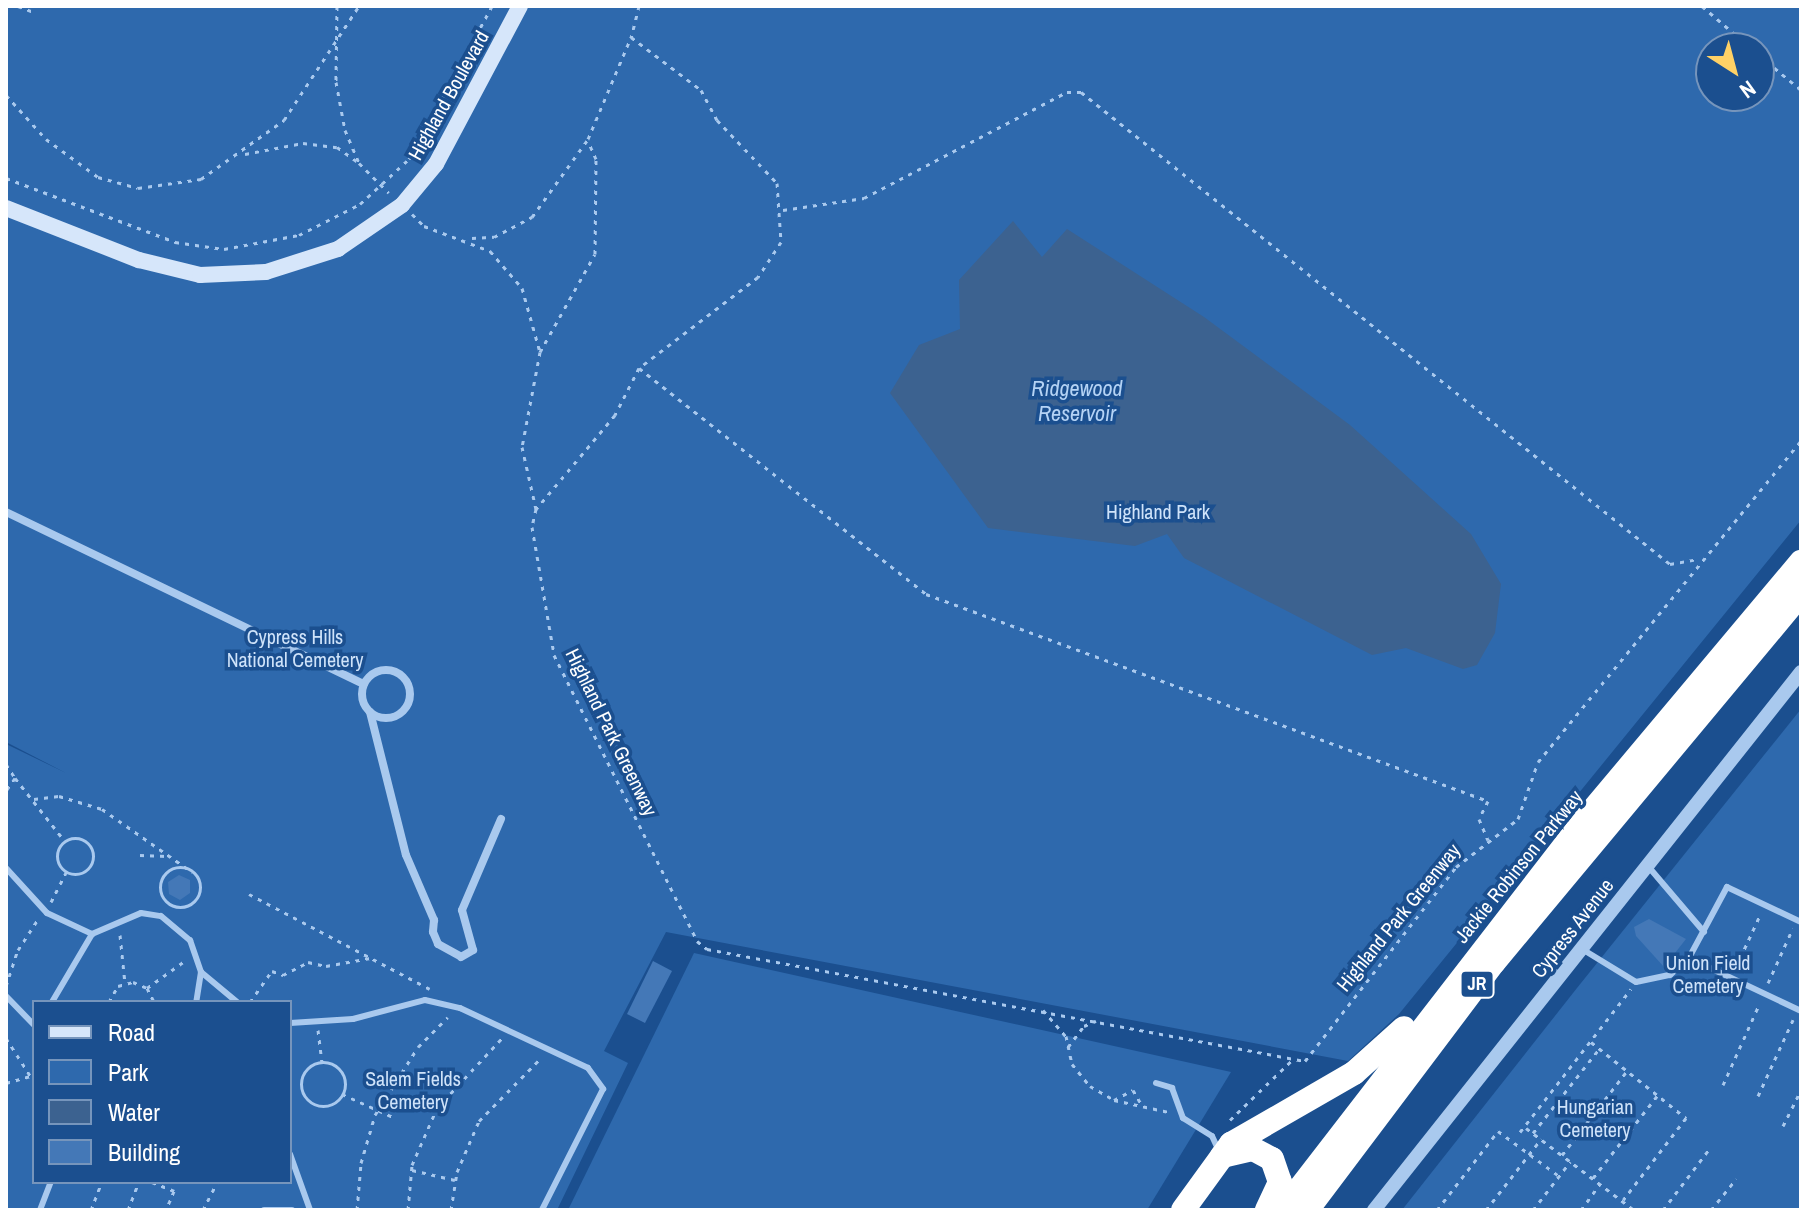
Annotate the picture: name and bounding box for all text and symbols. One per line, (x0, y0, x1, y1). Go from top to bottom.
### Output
street label: Highland Boulevard (403, 26, 493, 164)
north arrow (1695, 32, 1775, 112)
text: N (1734, 74, 1762, 106)
water label: Ridgewood Reservoir (1031, 375, 1123, 426)
park label: Highland Park (1106, 499, 1210, 523)
park label: Cypress Hills National Cemetery (227, 624, 363, 671)
street label: Highland Park Greenway (561, 644, 663, 820)
street label: Jackie Robinson Parkway (1449, 785, 1587, 947)
street label: Highland Park Greenway (1331, 838, 1465, 996)
street label: Cypress Avenue (1526, 873, 1618, 983)
park label: Union Field Cemetery (1666, 950, 1750, 997)
road number: JR (1459, 970, 1495, 998)
legend (32, 1000, 292, 1184)
text: Road (108, 1016, 155, 1048)
text: Park (108, 1056, 148, 1088)
park label: Salem Fields Cemetery (365, 1066, 461, 1113)
park label: Hungarian Cemetery (1557, 1094, 1633, 1141)
text: Water (108, 1096, 160, 1128)
text: Building (108, 1136, 180, 1168)

